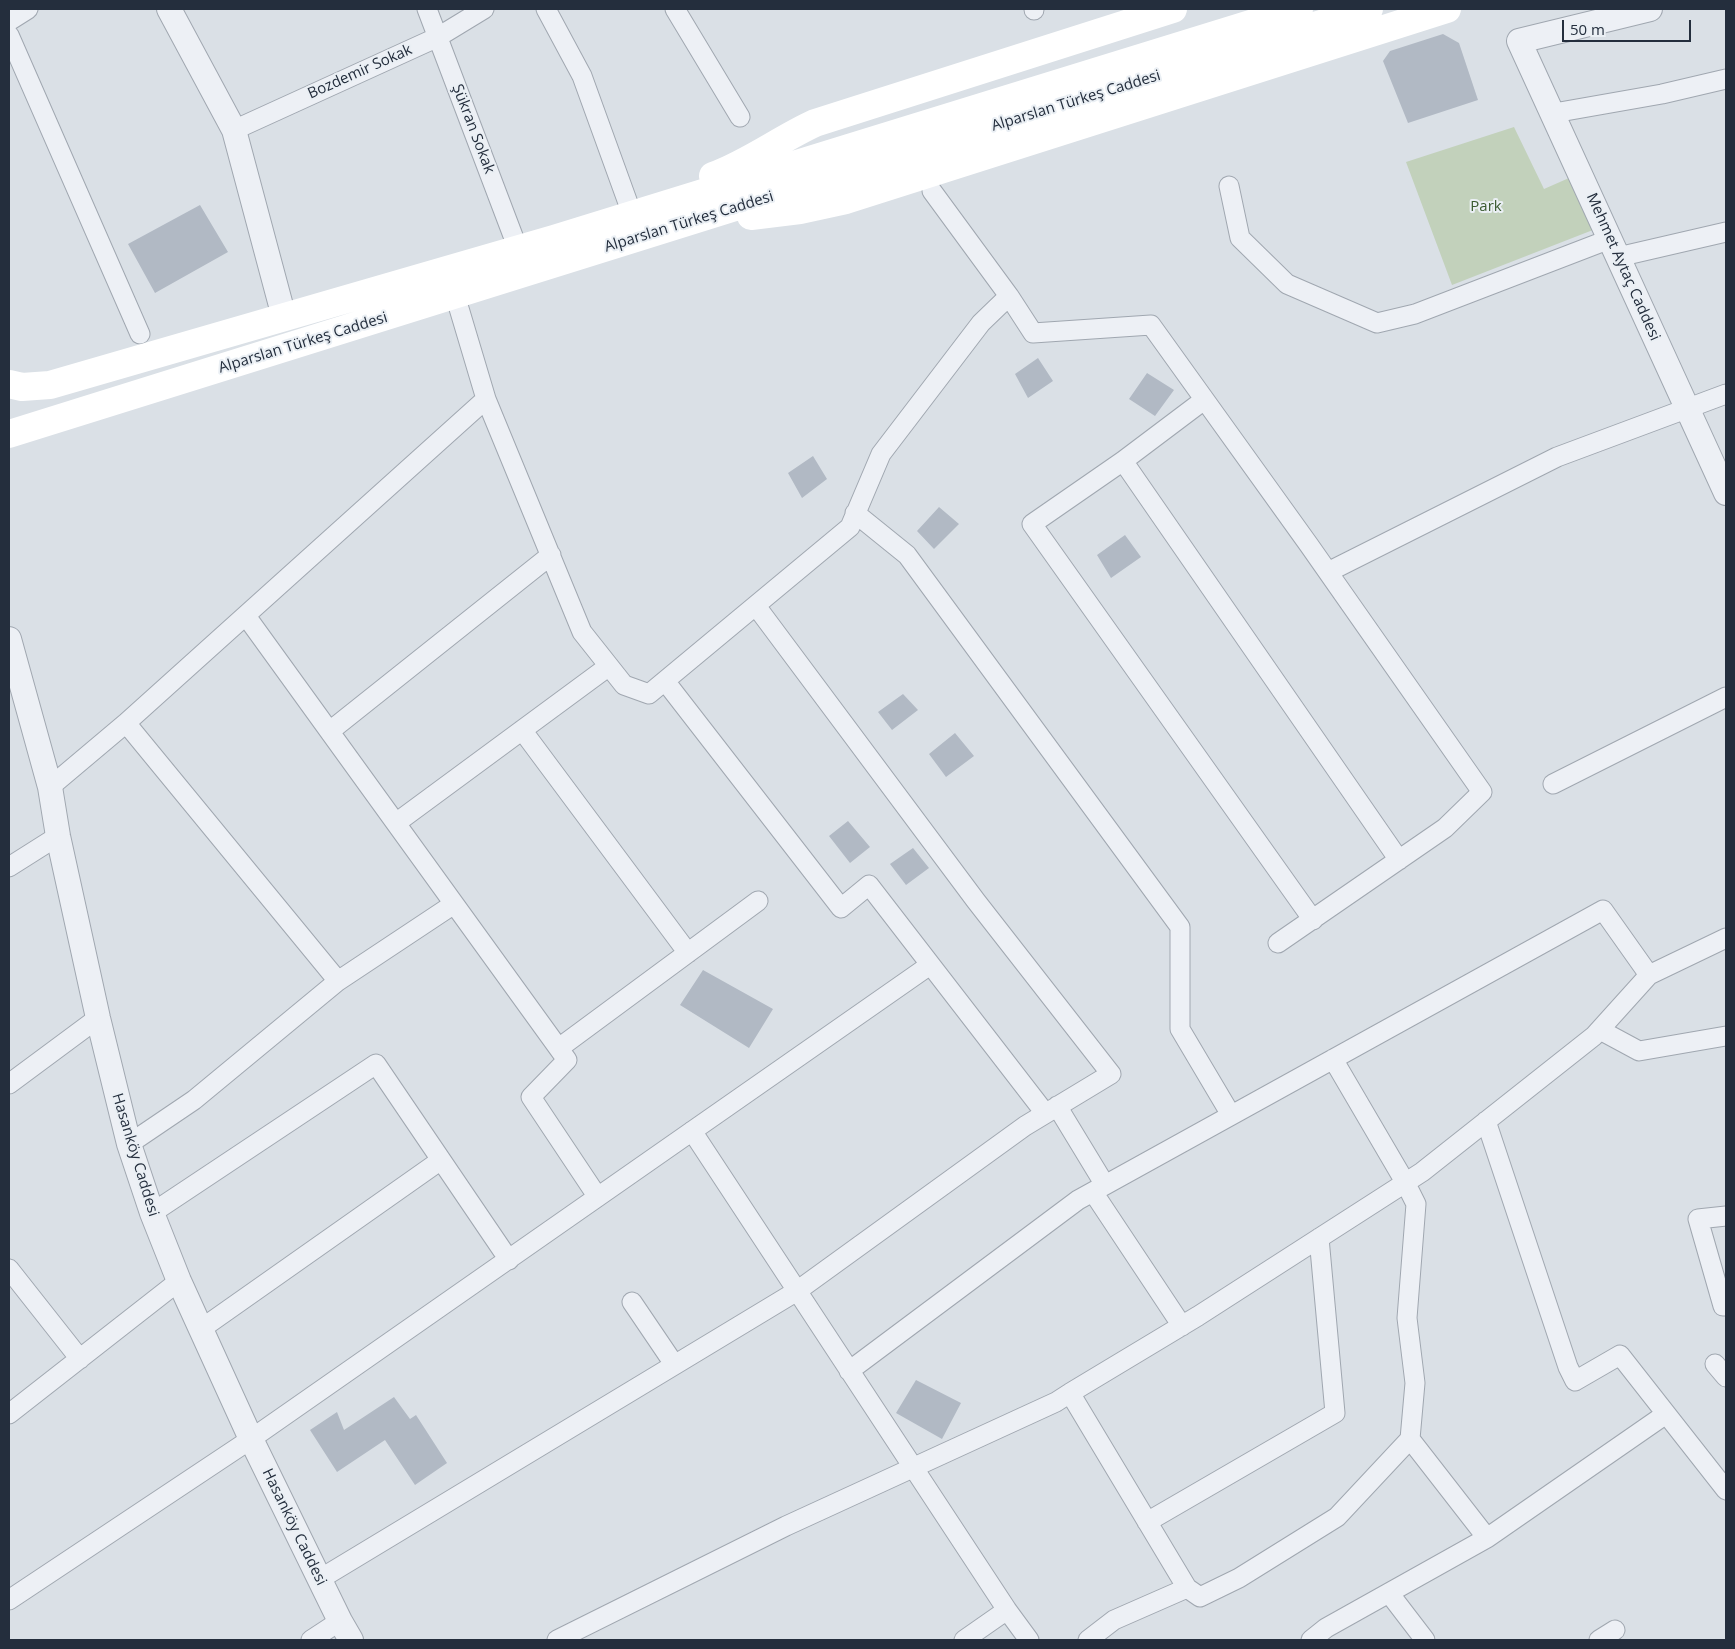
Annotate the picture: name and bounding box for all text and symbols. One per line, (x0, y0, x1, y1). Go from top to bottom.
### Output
scale bar (1565, 10, 1694, 42)
text: 50 m (1570, 19, 1605, 39)
street label: Bozdemir Sokak (305, 41, 415, 103)
street label: Alparslan Türkeş Caddesi (989, 67, 1163, 135)
street label: Şükran Sokak (448, 82, 498, 176)
street label: Alparslan Türkeş Caddesi (602, 188, 776, 256)
street label: Mehmet Aytaç Caddesi (1582, 190, 1664, 344)
park label: Park (1470, 198, 1502, 216)
street label: Alparslan Türkeş Caddesi (216, 309, 390, 377)
street label: Hasanköy Caddesi (108, 1091, 162, 1219)
street label: Hasanköy Caddesi (258, 1466, 330, 1588)

